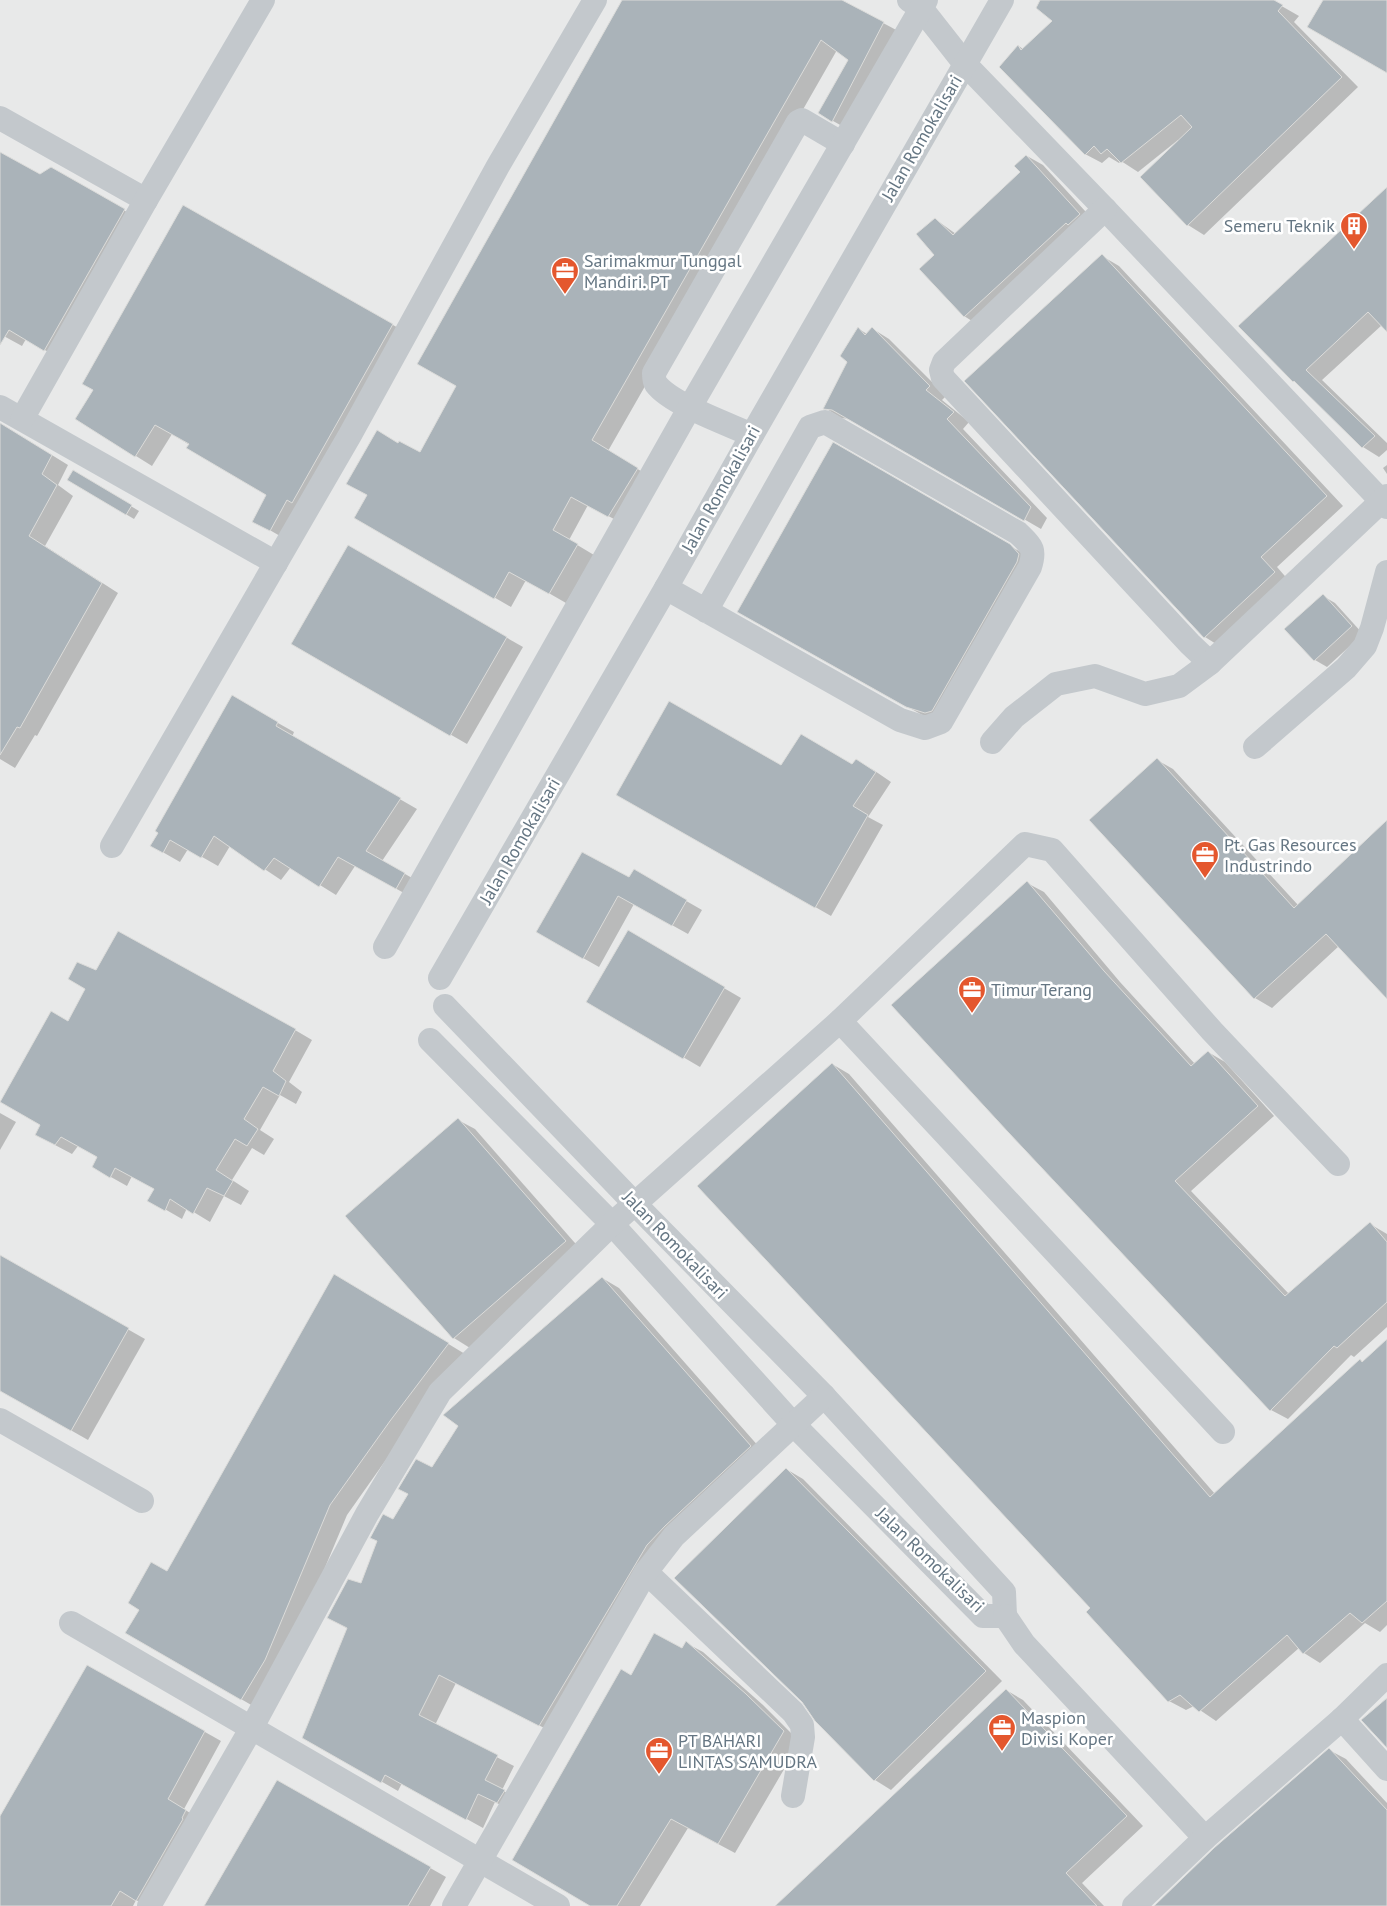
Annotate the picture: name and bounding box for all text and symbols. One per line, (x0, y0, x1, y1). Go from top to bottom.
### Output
street label: Jalan Romokalisari (876, 71, 967, 206)
building icon: Semeru Teknik (1339, 211, 1369, 250)
place label: Semeru Teknik (1224, 214, 1335, 237)
place label: Sarimakmur Tunggal Mandiri. PT (584, 249, 742, 293)
office icon: Sarimakmur Tunggal Mandiri. PT (550, 256, 580, 295)
street label: Jalan Romokalisari (676, 421, 765, 557)
street label: Jalan Romokalisari (474, 774, 565, 909)
place label: Pt. Gas Resources Industrindo (1224, 833, 1357, 877)
office icon: Pt. Gas Resources Industrindo (1190, 840, 1220, 879)
office icon: Timur Terang (957, 975, 987, 1014)
place label: Timur Terang (991, 978, 1092, 1001)
street label: Jalan Romokalisari (617, 1185, 733, 1304)
street label: Jalan Romokalisari (871, 1501, 989, 1617)
place label: Maspion Divisi Koper (1021, 1706, 1113, 1750)
office icon: Maspion Divisi Koper (987, 1713, 1017, 1752)
place label: PT BAHARI LINTAS SAMUDRA (678, 1729, 817, 1773)
office icon: PT BAHARI LINTAS SAMUDRA (644, 1736, 674, 1775)

